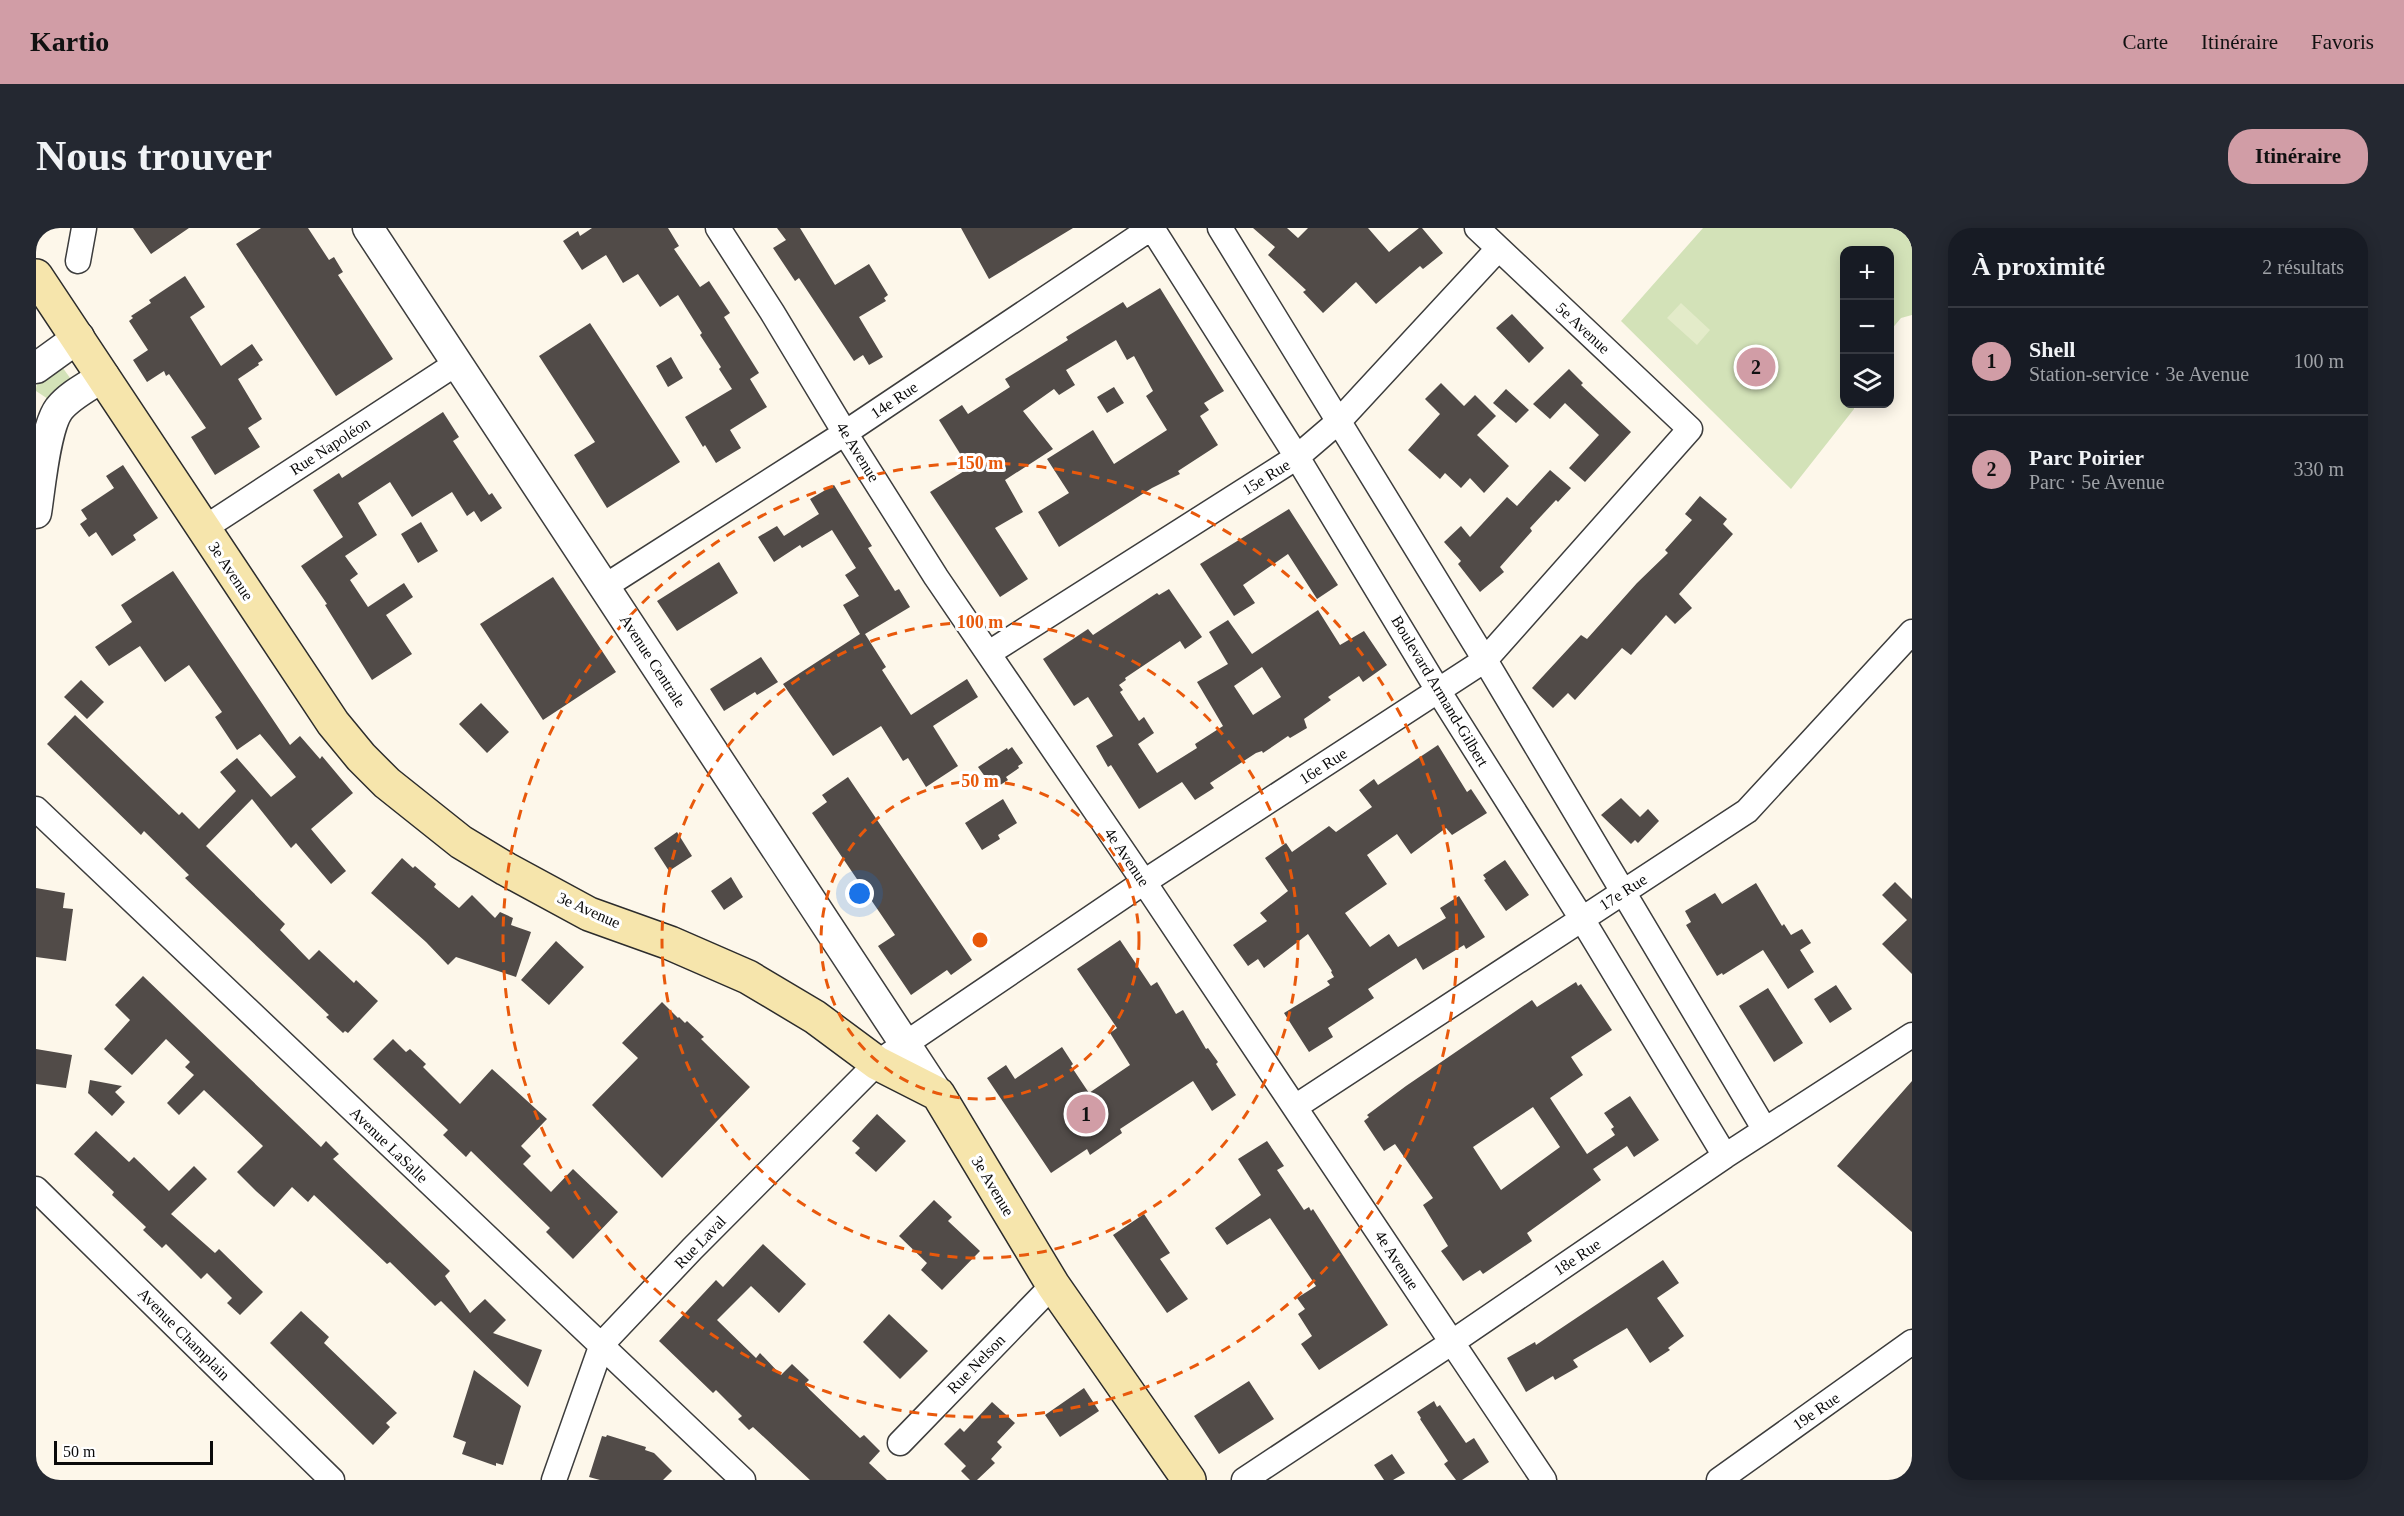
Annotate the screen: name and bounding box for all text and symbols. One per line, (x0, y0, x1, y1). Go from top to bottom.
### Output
text: Kartio (30, 26, 109, 57)
text: Carte (2123, 30, 2168, 54)
text: Itinéraire (2201, 30, 2278, 54)
text: Favoris (2311, 30, 2374, 54)
button: Itinéraire (2228, 129, 2368, 184)
text: Nous trouver (36, 133, 272, 179)
map controls (1840, 246, 1894, 408)
button: + (1840, 246, 1894, 300)
text: À proximité (1972, 252, 2105, 281)
text: 2 résultats (2262, 256, 2344, 278)
street label: 5e Avenue (1553, 299, 1613, 357)
button: − (1840, 300, 1894, 354)
text: Shell (2029, 337, 2075, 362)
pin: 2 (1736, 344, 1776, 390)
text: 1 (1987, 350, 1997, 372)
text: 100 m (2293, 350, 2344, 372)
button: layers (1840, 354, 1894, 408)
text: Station-service · 3e Avenue (2029, 363, 2249, 385)
street label: 14e Rue (867, 378, 921, 422)
street label: Rue Napoléon (287, 414, 374, 479)
street label: 4e Avenue (833, 419, 883, 485)
text: Parc Poirier (2029, 445, 2144, 470)
text: 150 m (957, 453, 1003, 473)
street label: 15e Rue (1239, 456, 1293, 498)
text: 2 (1987, 458, 1997, 480)
text: 330 m (2293, 458, 2344, 480)
text: Parc · 5e Avenue (2029, 471, 2165, 493)
street label: 3e Avenue (205, 539, 257, 603)
street label: Avenue Centrale (617, 612, 689, 710)
text: 100 m (957, 612, 1003, 632)
street label: Boulevard Armand-Gilbert (1388, 613, 1492, 770)
street label: 16e Rue (1296, 744, 1350, 788)
text: 50 m (961, 771, 999, 791)
street label: 4e Avenue (1101, 825, 1153, 889)
street label: 17e Rue (1596, 870, 1650, 914)
your location (845, 879, 874, 908)
street label: 3e Avenue (555, 889, 623, 931)
centre of rings (970, 930, 990, 950)
pin: 1 (1066, 1092, 1106, 1136)
street label: Avenue LaSalle (347, 1104, 431, 1186)
street label: 3e Avenue (969, 1153, 1017, 1219)
street label: Rue Laval (671, 1212, 729, 1272)
street label: 4e Avenue (1372, 1227, 1422, 1293)
street label: 18e Rue (1550, 1235, 1604, 1279)
street label: Avenue Champlain (134, 1285, 233, 1384)
street label: Rue Nelson (944, 1331, 1008, 1397)
street label: 19e Rue (1789, 1389, 1843, 1433)
scale bar (54, 1438, 213, 1466)
text: 50 m (63, 1443, 95, 1460)

